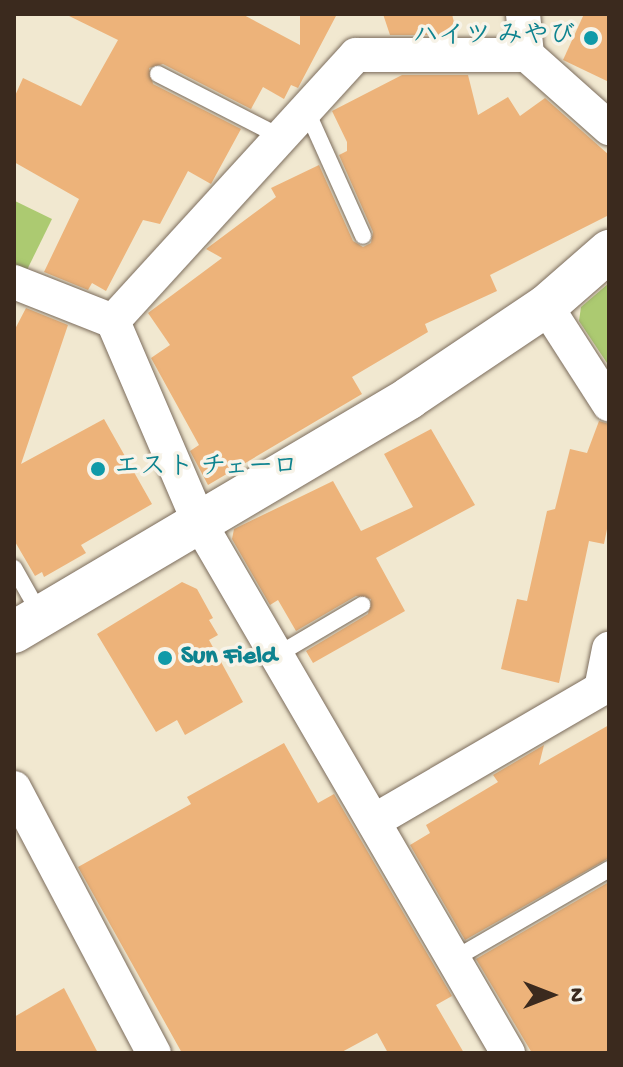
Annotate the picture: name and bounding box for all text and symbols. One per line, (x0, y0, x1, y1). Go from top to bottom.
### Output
place label: ハイツ みやび (413, 22, 575, 54)
marker: ハイツ みやび (582, 29, 600, 47)
place label: エスト チェーロ (114, 453, 301, 485)
marker: エスト チェーロ (89, 460, 107, 478)
place label: Sun Field (181, 642, 277, 674)
marker: Sun Field (156, 649, 174, 667)
north arrow (511, 955, 591, 1035)
text: N (562, 988, 588, 1002)

